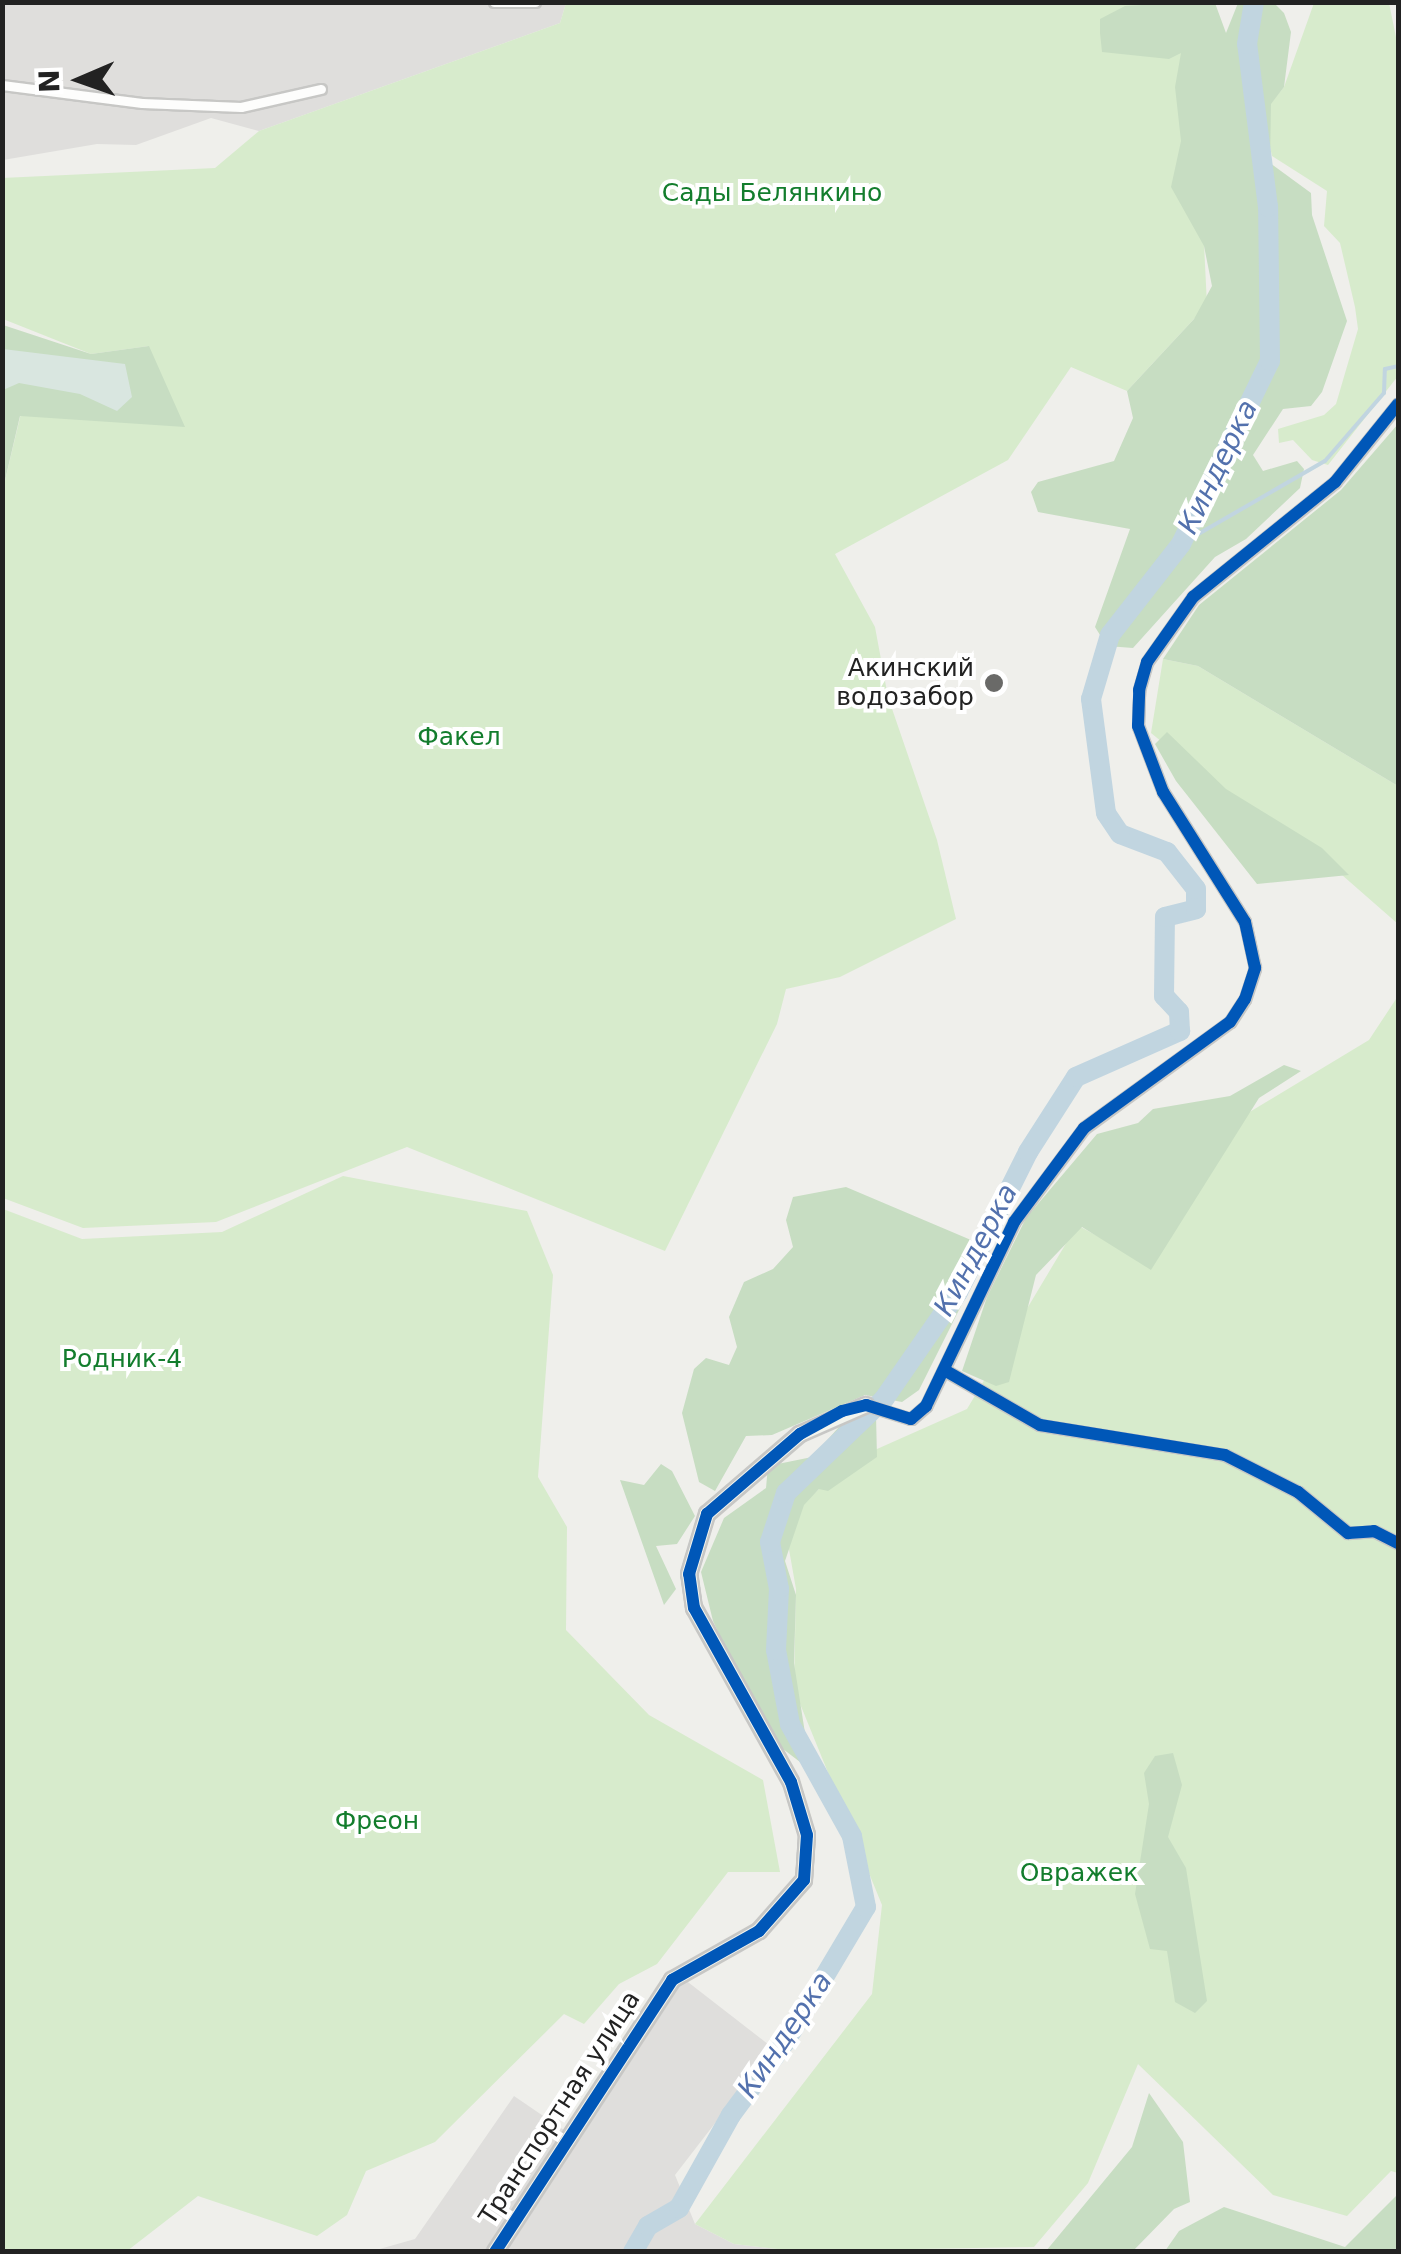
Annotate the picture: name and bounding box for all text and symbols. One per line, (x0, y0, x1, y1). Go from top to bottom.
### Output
north arrow (30, 30, 130, 130)
text: N (33, 69, 66, 93)
park label: Сады Белянкино (662, 178, 882, 208)
water label: Киндерка (1171, 395, 1265, 539)
place label: Акинский водозабор (836, 654, 974, 713)
marker: Акинский водозабор (983, 672, 1005, 694)
park label: Факел (417, 722, 501, 752)
water label: Киндерка (927, 1178, 1025, 1322)
park label: Родник-4 (62, 1344, 182, 1374)
park label: Фреон (335, 1806, 419, 1836)
park label: Овражек (1020, 1858, 1138, 1888)
water label: Киндерка (731, 1966, 839, 2104)
street label: Транспортная улица (473, 1986, 647, 2230)

